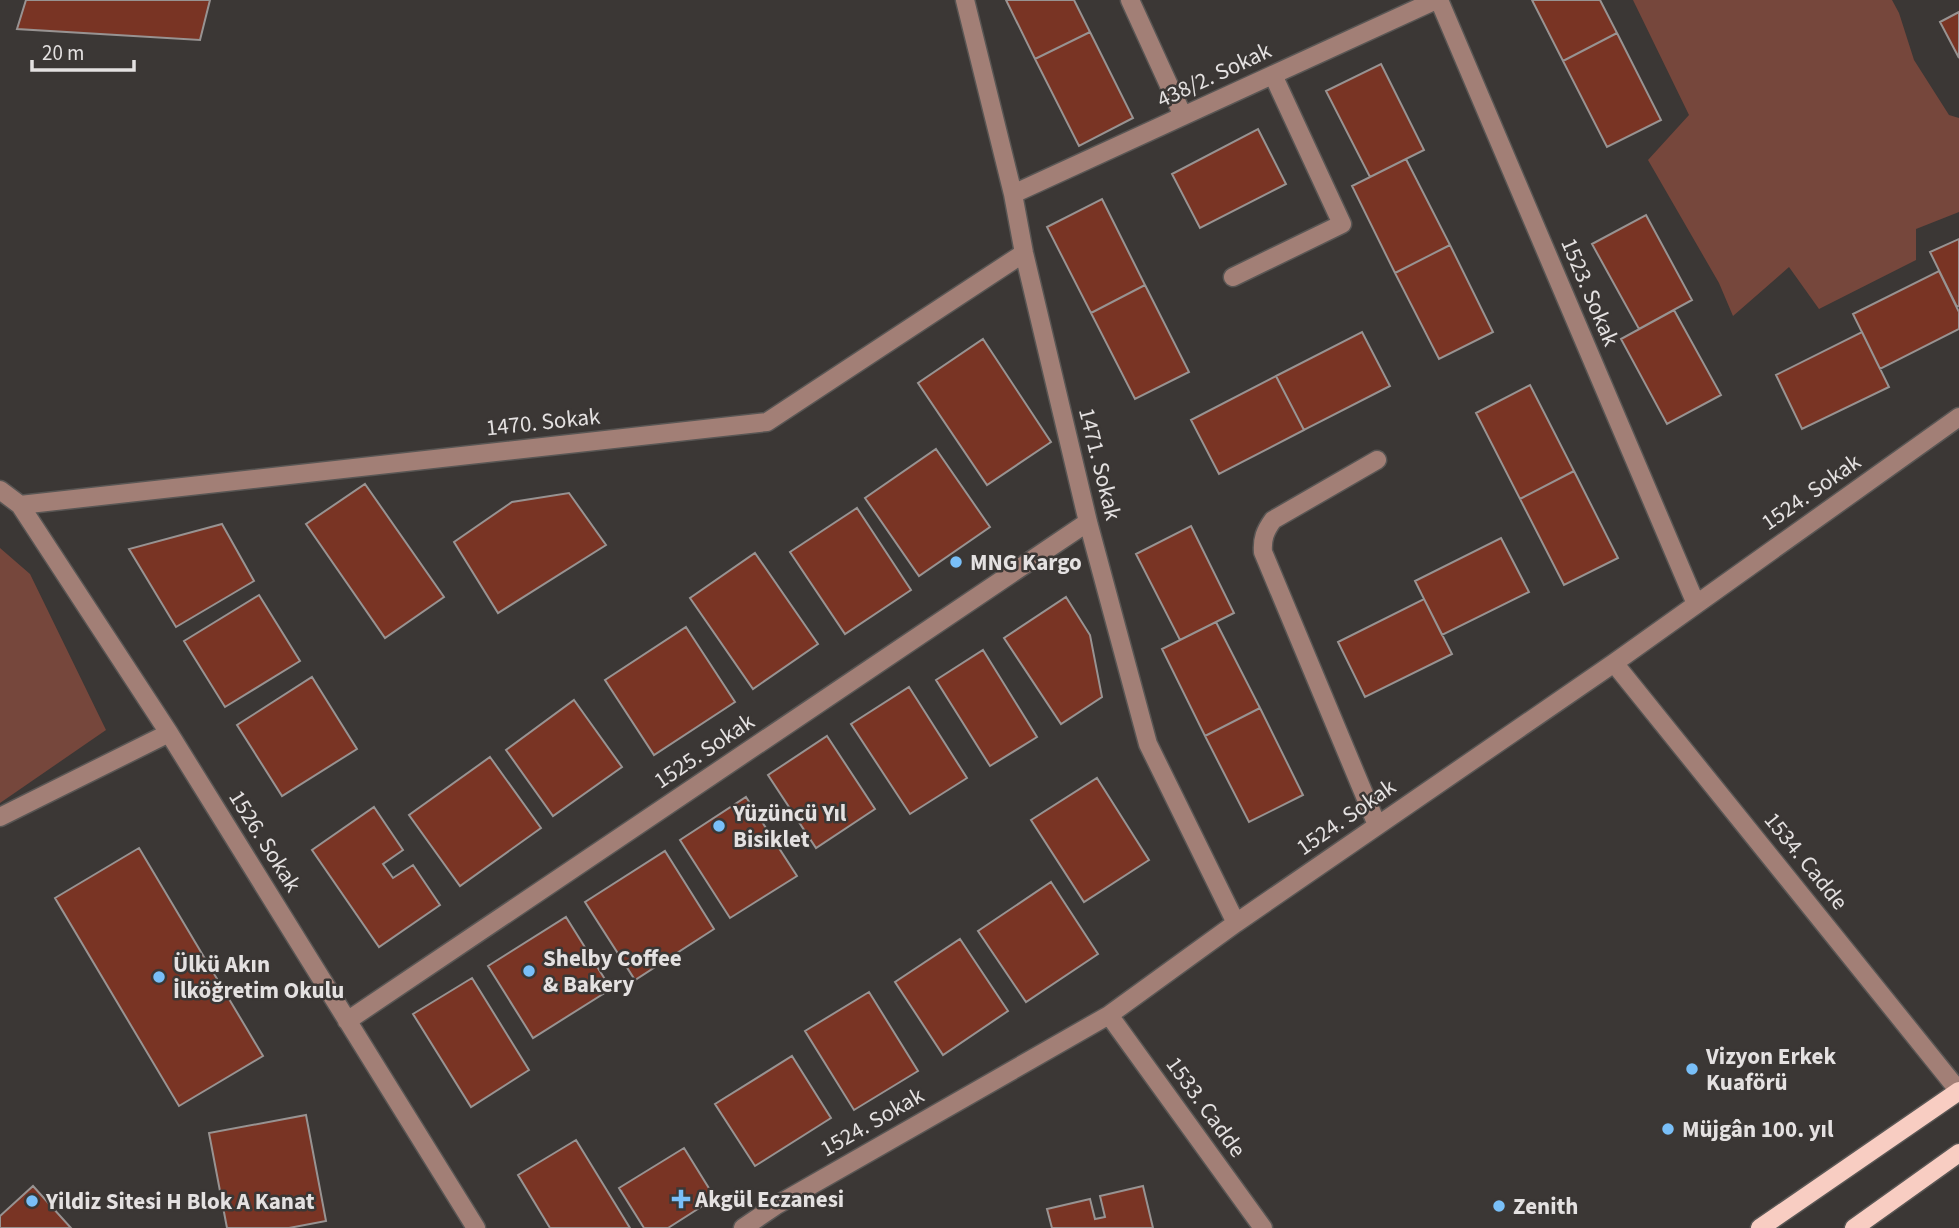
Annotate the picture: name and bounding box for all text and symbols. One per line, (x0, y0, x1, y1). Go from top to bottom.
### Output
scale bar (32, 28, 133, 72)
street label: 438/2. Sokak (1151, 34, 1277, 116)
text: 20 m (42, 38, 84, 68)
street label: 1523. Sokak (1552, 233, 1628, 352)
street label: 1470. Sokak (484, 400, 602, 444)
street label: 1471. Sokak (1070, 404, 1130, 524)
street label: 1524. Sokak (1754, 445, 1868, 538)
place label: MNG Kargo (970, 546, 1082, 579)
marker: MNG Kargo (948, 554, 964, 570)
street label: 1525. Sokak (647, 705, 761, 797)
street label: 1524. Sokak (1289, 770, 1403, 863)
street label: 1526. Sokak (221, 784, 310, 899)
place label: Yüzüncü Yıl Bisiklet (732, 797, 847, 856)
street label: 1534. Cadde (1756, 805, 1856, 917)
marker: Yüzüncü Yıl Bisiklet (711, 818, 727, 834)
place label: Shelby Coffee & Bakery (543, 942, 682, 1001)
place label: Ülkü Akın İlköğretim Okulu (173, 948, 344, 1007)
marker: Shelby Coffee & Bakery (521, 963, 537, 979)
marker: Ülkü Akın İlköğretim Okulu (151, 969, 167, 985)
place label: Vizyon Erkek Kuaförü (1705, 1040, 1836, 1099)
street label: 1533. Cadde (1158, 1050, 1254, 1164)
marker: Vizyon Erkek Kuaförü (1684, 1061, 1700, 1077)
street label: 1524. Sokak (814, 1079, 931, 1165)
place label: Müjgân 100. yıl (1682, 1113, 1834, 1146)
marker: Müjgân 100. yıl (1660, 1121, 1676, 1137)
place label: Akgül Eczanesi (694, 1183, 844, 1216)
place label: Yildiz Sitesi H Blok A Kanat (45, 1185, 315, 1218)
place label: Zenith (1513, 1190, 1579, 1223)
marker: Akgül Eczanesi (673, 1191, 689, 1207)
marker: Yildiz Sitesi H Blok A Kanat (24, 1193, 40, 1209)
marker: Zenith (1491, 1198, 1507, 1214)

